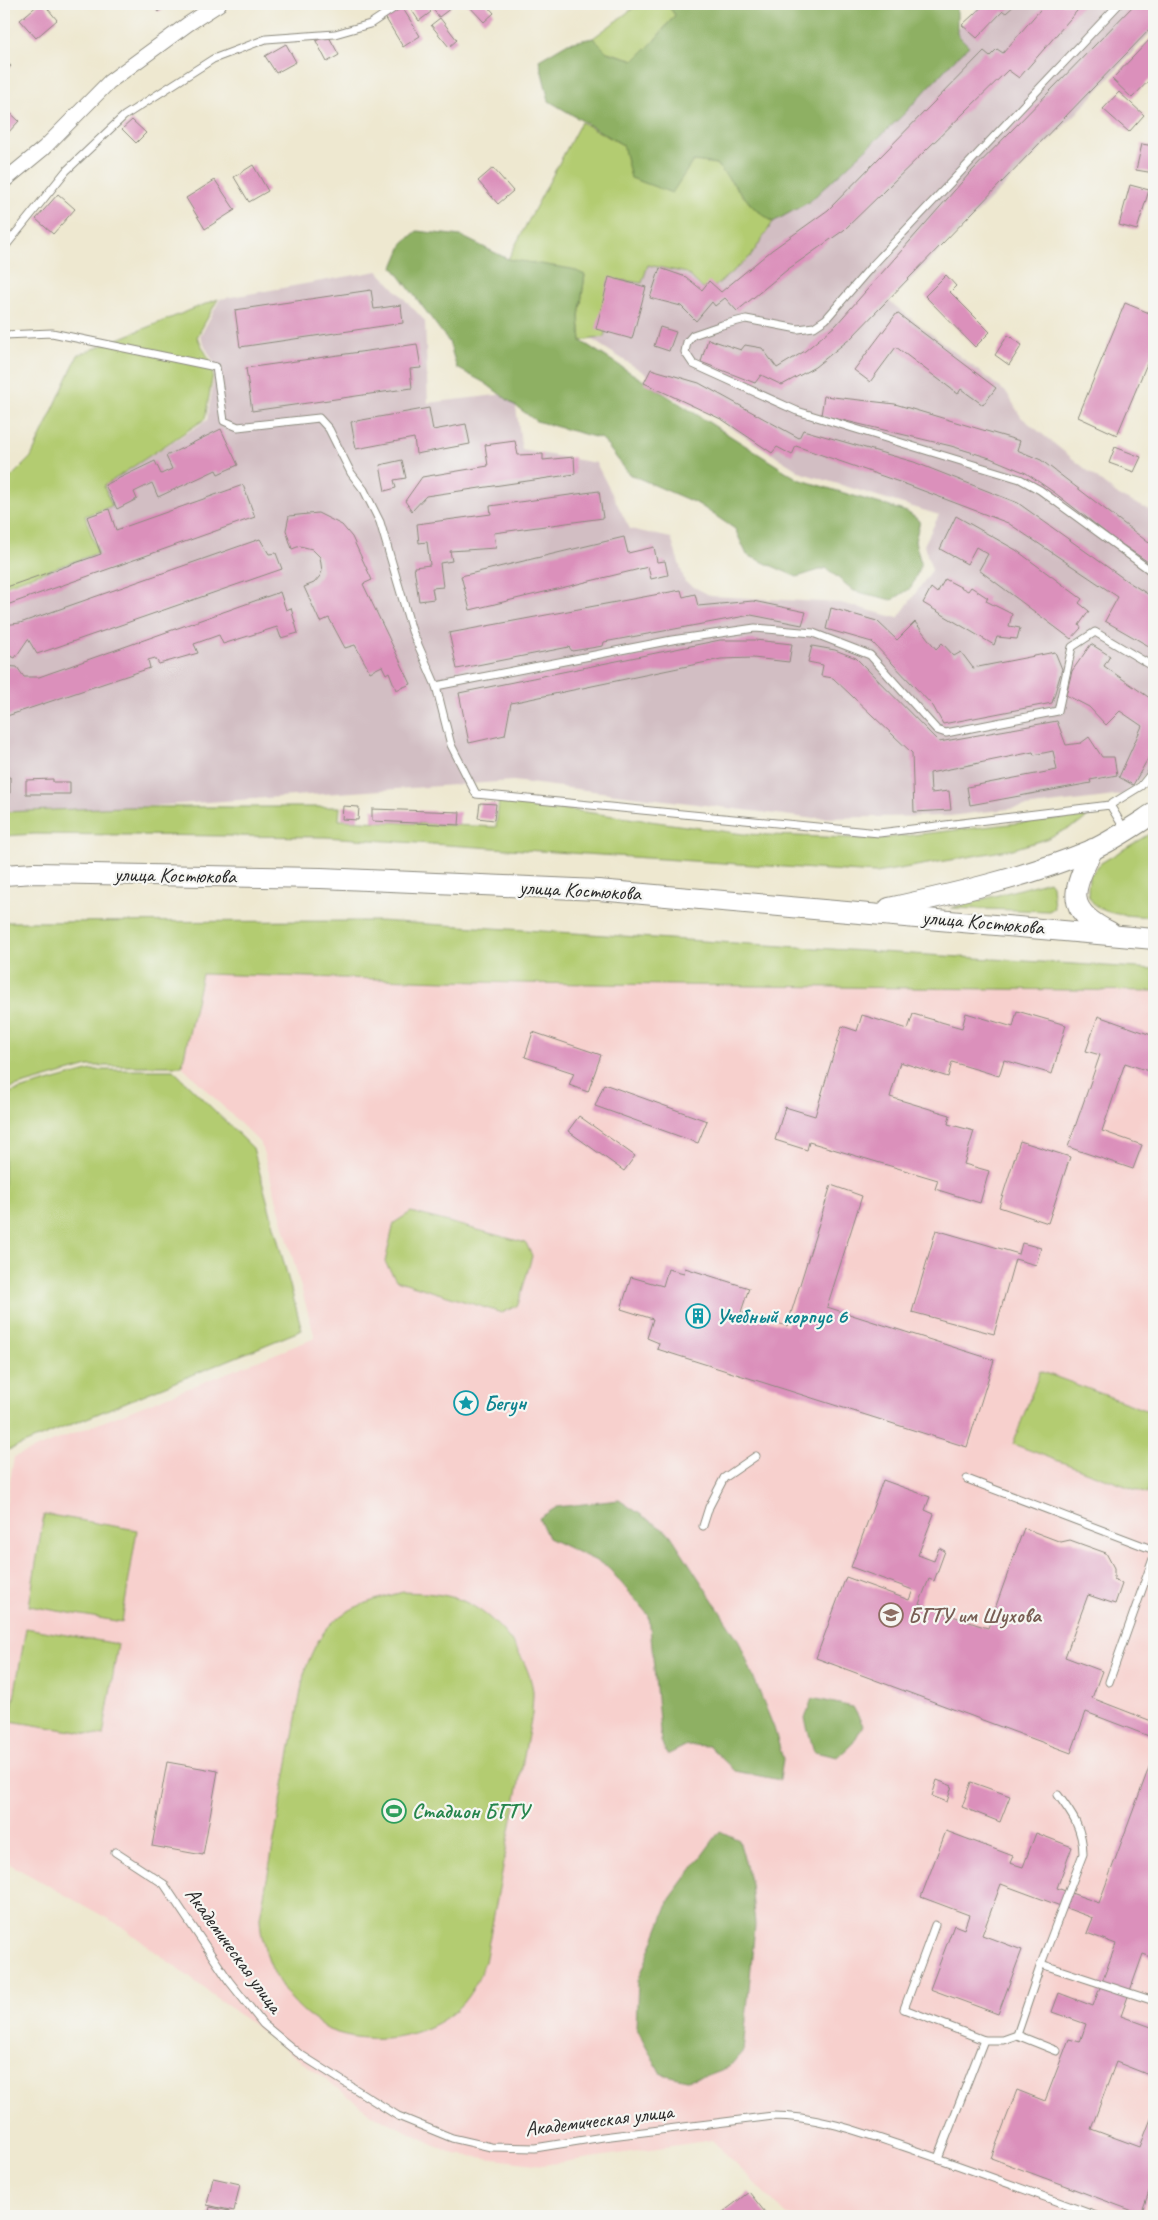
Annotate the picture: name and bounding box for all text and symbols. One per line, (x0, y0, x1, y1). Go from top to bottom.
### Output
street label: улица Костюкова (112, 861, 238, 889)
street label: улица Костюкова (516, 874, 643, 906)
street label: улица Костюкова (919, 904, 1047, 940)
building icon: Учебный корпус 6 (685, 1303, 711, 1329)
place label: Учебный корпус 6 (716, 1303, 849, 1330)
place icon: Бегун (453, 1390, 479, 1416)
place label: Бегун (484, 1390, 528, 1417)
school or university icon: БГТУ им Шухова (878, 1602, 904, 1628)
place label: БГТУ им Шухова (908, 1602, 1042, 1629)
sports icon: Стадион БГТУ (381, 1798, 407, 1824)
place label: Стадион БГТУ (412, 1798, 532, 1824)
street label: Академическая улица (180, 1882, 290, 2020)
street label: Академическая улица (523, 2098, 677, 2142)

